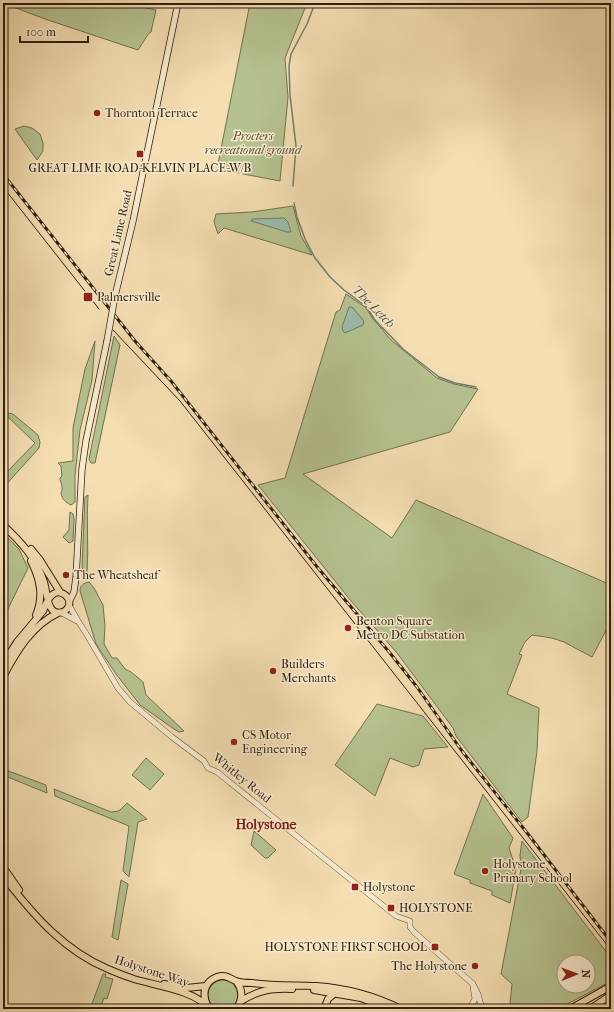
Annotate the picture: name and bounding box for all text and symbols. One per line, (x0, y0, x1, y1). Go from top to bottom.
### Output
scale bar (20, 18, 88, 44)
text: 100 m (26, 25, 56, 39)
place label: Thornton Terrace (105, 106, 198, 120)
marker: Thornton Terrace (92, 108, 102, 118)
park label: Procters recreational ground (205, 129, 303, 157)
marker: GREAT LIME ROAD-KELVIN PLACE-W/B (135, 149, 145, 159)
place label: GREAT LIME ROAD-KELVIN PLACE-W/B (29, 161, 252, 175)
street label: Great Lime Road (101, 188, 135, 277)
water label: The Letch (349, 282, 398, 331)
place label: Palmersville (97, 290, 161, 304)
marker: Palmersville (82, 291, 94, 303)
place label: The Wheatsheaf (74, 568, 161, 582)
marker: The Wheatsheaf (61, 570, 71, 580)
place label: Benton Square Metro DC Substation (356, 614, 465, 642)
marker: Benton Square Metro DC Substation (343, 623, 353, 633)
place label: Builders Merchants (281, 657, 337, 685)
marker: Builders Merchants (268, 666, 278, 676)
place label: CS Motor Engineering (242, 728, 308, 756)
marker: CS Motor Engineering (229, 737, 239, 747)
street label: Whitley Road (209, 750, 274, 806)
district label: Holystone (235, 816, 297, 833)
place label: Holystone Primary School (493, 857, 573, 885)
marker: Holystone Primary School (480, 866, 490, 876)
place label: Holystone (363, 880, 415, 894)
marker: Holystone (350, 882, 360, 892)
place label: HOLYSTONE (399, 901, 473, 915)
marker: HOLYSTONE (386, 903, 396, 913)
place label: HOLYSTONE FIRST SCHOOL (265, 940, 428, 954)
marker: HOLYSTONE FIRST SCHOOL (430, 942, 440, 952)
street label: Holystone Way (113, 952, 192, 990)
north arrow (556, 954, 596, 994)
place label: The Holystone (391, 959, 467, 973)
marker: The Holystone (470, 961, 480, 971)
text: N (579, 970, 592, 979)

